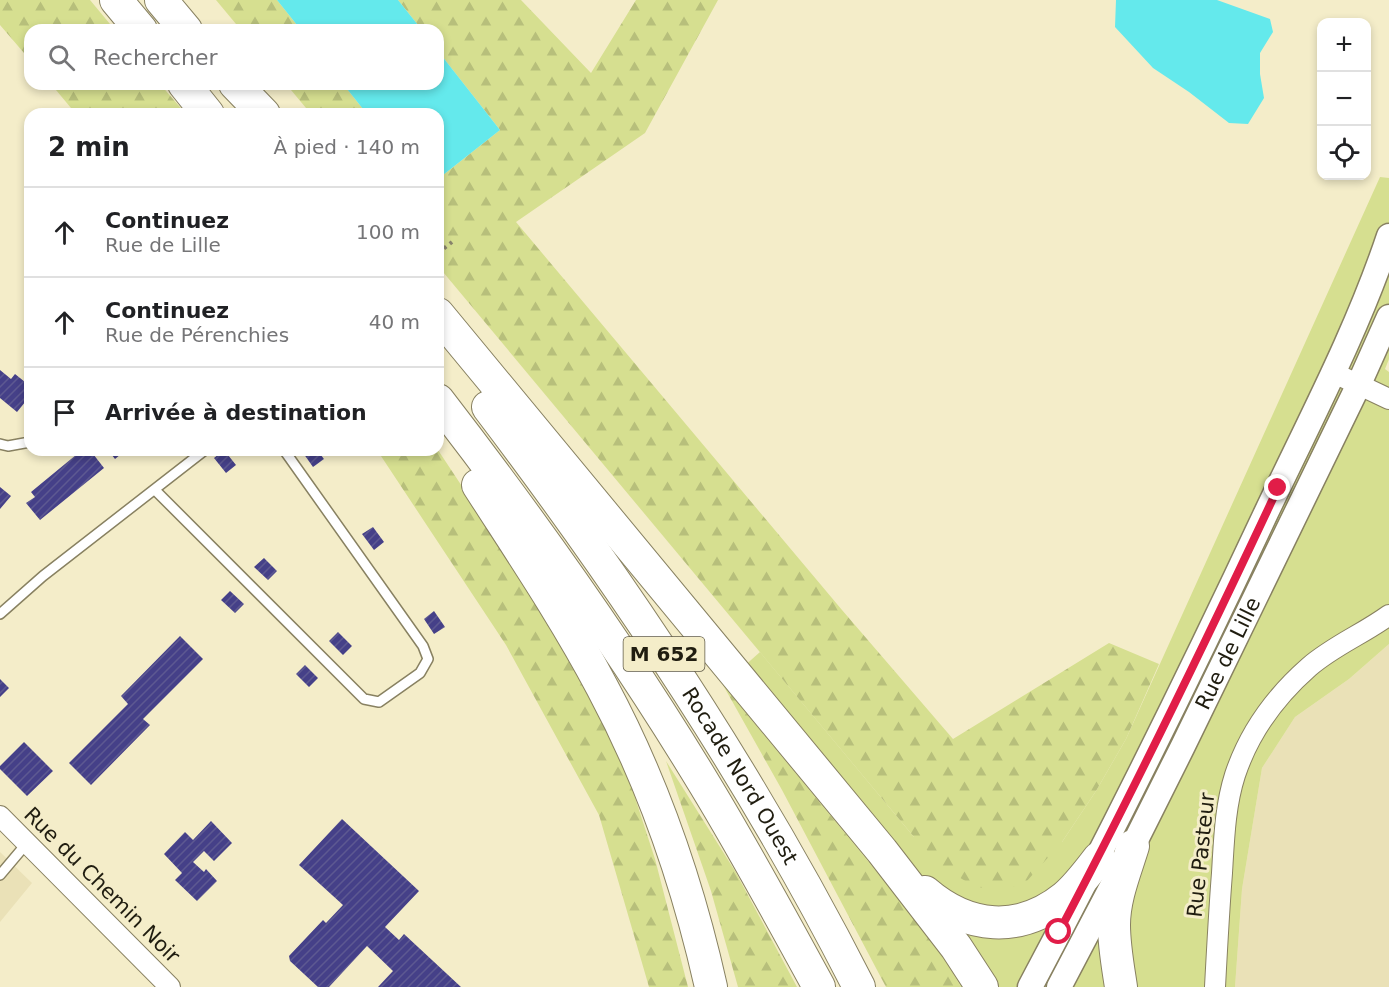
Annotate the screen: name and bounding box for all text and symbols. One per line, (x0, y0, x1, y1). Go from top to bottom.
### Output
map controls (1317, 18, 1371, 180)
button: + (1317, 18, 1371, 72)
search box (24, 24, 444, 90)
icon: search (45, 41, 78, 74)
text: Rechercher (93, 45, 218, 70)
button: − (1317, 72, 1371, 126)
button: locate (1317, 126, 1371, 180)
text: 2 min (48, 132, 130, 162)
text: À pied · 140 m (274, 135, 420, 159)
text: Continuez (105, 208, 229, 233)
icon: ahead (48, 216, 81, 249)
text: 100 m (356, 220, 420, 244)
text: Rue de Lille (105, 233, 221, 257)
text: Continuez (105, 298, 229, 323)
icon: ahead (48, 306, 81, 339)
text: 40 m (369, 310, 420, 334)
text: Rue de Pérenchies (105, 323, 289, 347)
icon: arrive (48, 396, 81, 429)
text: Arrivée à destination (105, 400, 367, 425)
route end (1264, 474, 1290, 500)
street label: Rue de Lille (1191, 593, 1265, 713)
road number: M 652 (624, 637, 704, 671)
street label: Rocade Nord Ouest (677, 683, 803, 869)
street label: Rue Pasteur (1183, 791, 1220, 919)
street label: Rue du Chemin Noir (19, 802, 185, 968)
route start (1045, 918, 1071, 944)

